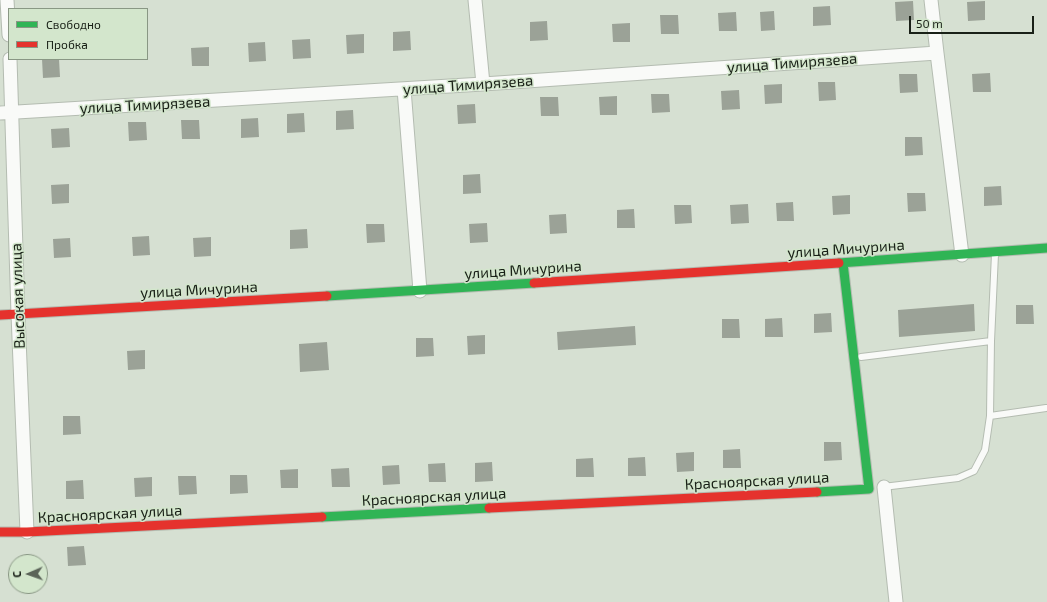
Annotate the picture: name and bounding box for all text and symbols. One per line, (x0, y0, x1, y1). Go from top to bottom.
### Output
legend (8, 8, 148, 60)
scale bar (911, 8, 1036, 34)
text: 50 m (916, 16, 943, 30)
text: Свободно (46, 17, 101, 31)
text: Пробка (46, 37, 88, 51)
street label: улица Тимирязева (726, 49, 858, 77)
street label: улица Тимирязева (402, 71, 534, 99)
street label: улица Тимирязева (79, 93, 211, 117)
street label: улица Мичурина (787, 236, 905, 262)
street label: Высокая улица (7, 243, 29, 349)
street label: улица Мичурина (464, 257, 582, 283)
street label: улица Мичурина (140, 278, 258, 302)
street label: Красноярская улица (684, 468, 830, 494)
street label: Красноярская улица (361, 484, 507, 510)
street label: Красноярская улица (37, 501, 183, 527)
north arrow (8, 554, 48, 594)
text: С (10, 571, 23, 578)

